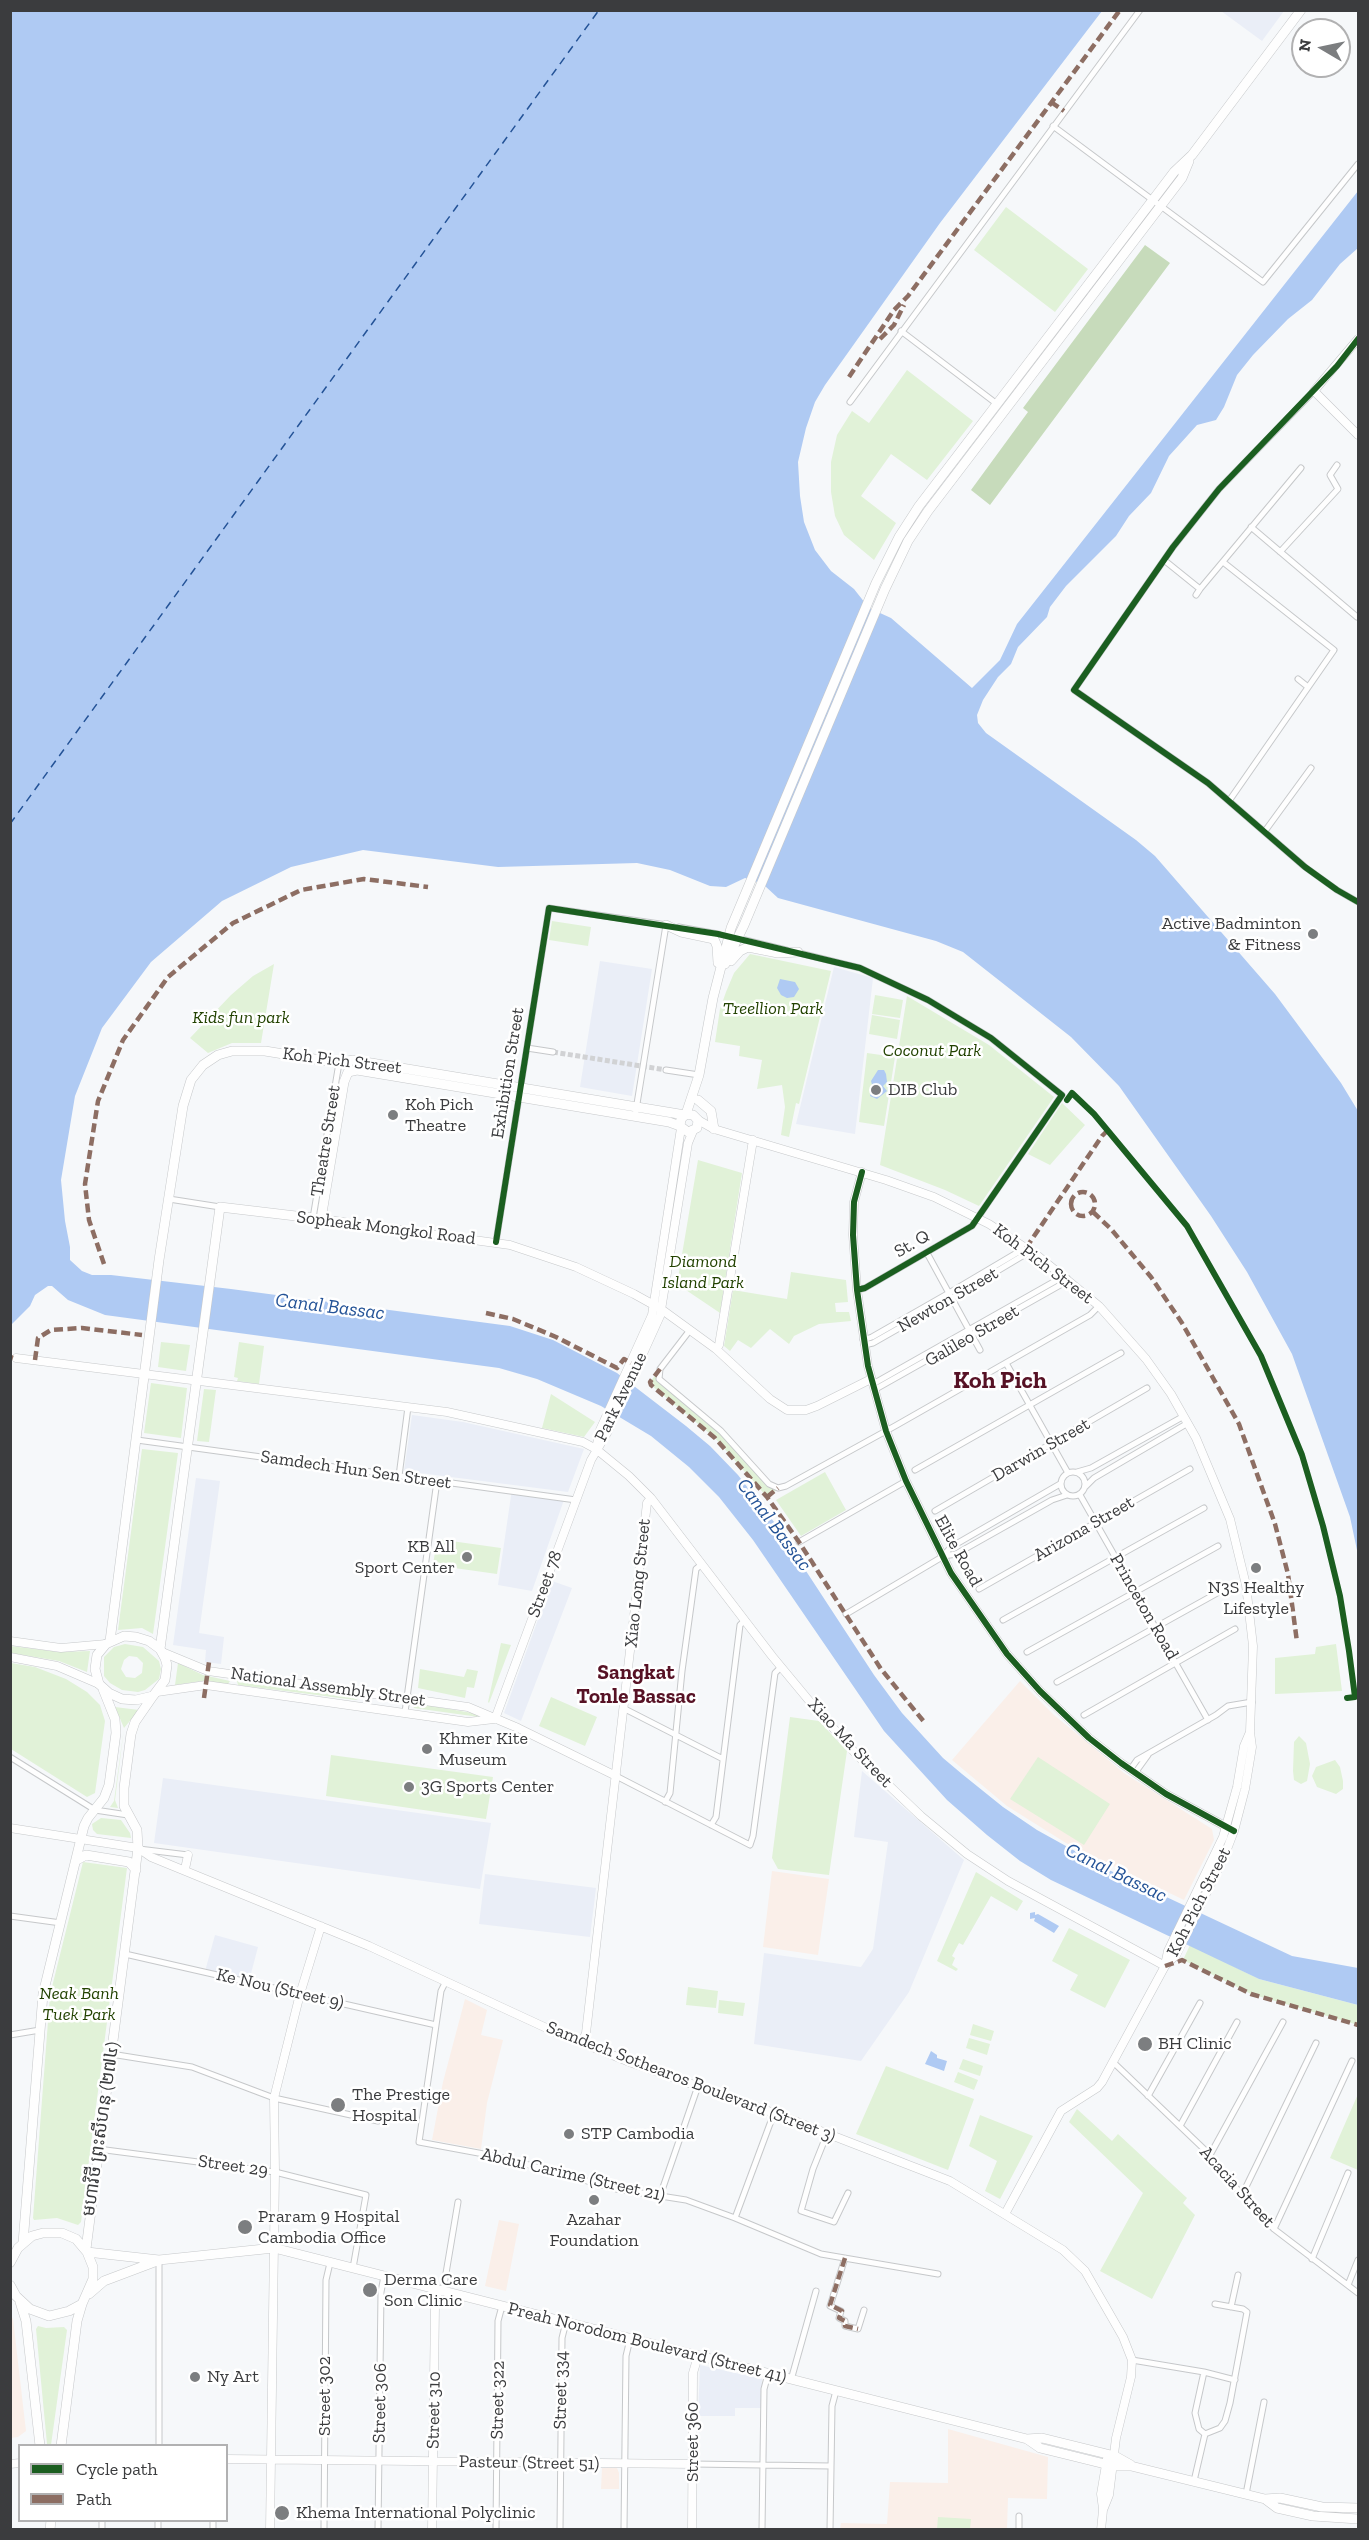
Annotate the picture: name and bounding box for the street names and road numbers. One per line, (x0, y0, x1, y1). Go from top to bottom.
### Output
street label: Exhibition Street (487, 1006, 529, 1140)
street label: Koh Pich Street (281, 1043, 403, 1079)
street label: Theatre Street (307, 1084, 345, 1198)
street label: Sopheak Mongkol Road (295, 1206, 477, 1250)
street label: Koh Pich Street (989, 1219, 1097, 1309)
street label: St. Q (890, 1225, 934, 1263)
street label: Newton Street (894, 1262, 1002, 1338)
street label: Galileo Street (921, 1300, 1023, 1372)
street label: Park Avenue (590, 1349, 652, 1445)
street label: Darwin Street (988, 1413, 1094, 1487)
street label: Samdech Hun Sen Street (259, 1446, 453, 1494)
street label: Arizona Street (1030, 1492, 1138, 1566)
street label: Elite Road (930, 1512, 986, 1590)
street label: Xiao Long Street (621, 1518, 655, 1648)
street label: Street 78 (523, 1548, 567, 1620)
street label: Princeton Road (1105, 1550, 1183, 1664)
street label: National Assembly Street (229, 1663, 427, 1711)
street label: Xiao Ma Street (803, 1694, 897, 1792)
street label: Koh Pich Street (1162, 1844, 1236, 1960)
street label: Ke Nou (Street 9) (214, 1964, 346, 2014)
street label: Samdech Sothearos Boulevard (Street 3) (543, 2017, 839, 2147)
street label: មហាវិថី ព្រះសីហនុ (២៧៤) (78, 2040, 124, 2218)
street label: Acacia Street (1195, 2142, 1279, 2232)
street label: Abdul Carime (Street 21) (479, 2143, 667, 2207)
street label: Street 29 (197, 2150, 269, 2182)
street label: Preah Norodom Boulevard (Street 41) (505, 2298, 789, 2388)
street label: Street 334 (550, 2350, 572, 2430)
street label: Street 302 (314, 2356, 336, 2436)
street label: Street 322 (487, 2360, 509, 2440)
street label: Street 306 (369, 2363, 391, 2443)
street label: Street 310 (423, 2371, 445, 2449)
street label: Street 360 (682, 2402, 704, 2482)
street label: Pasteur (Street 51) (459, 2451, 599, 2475)

